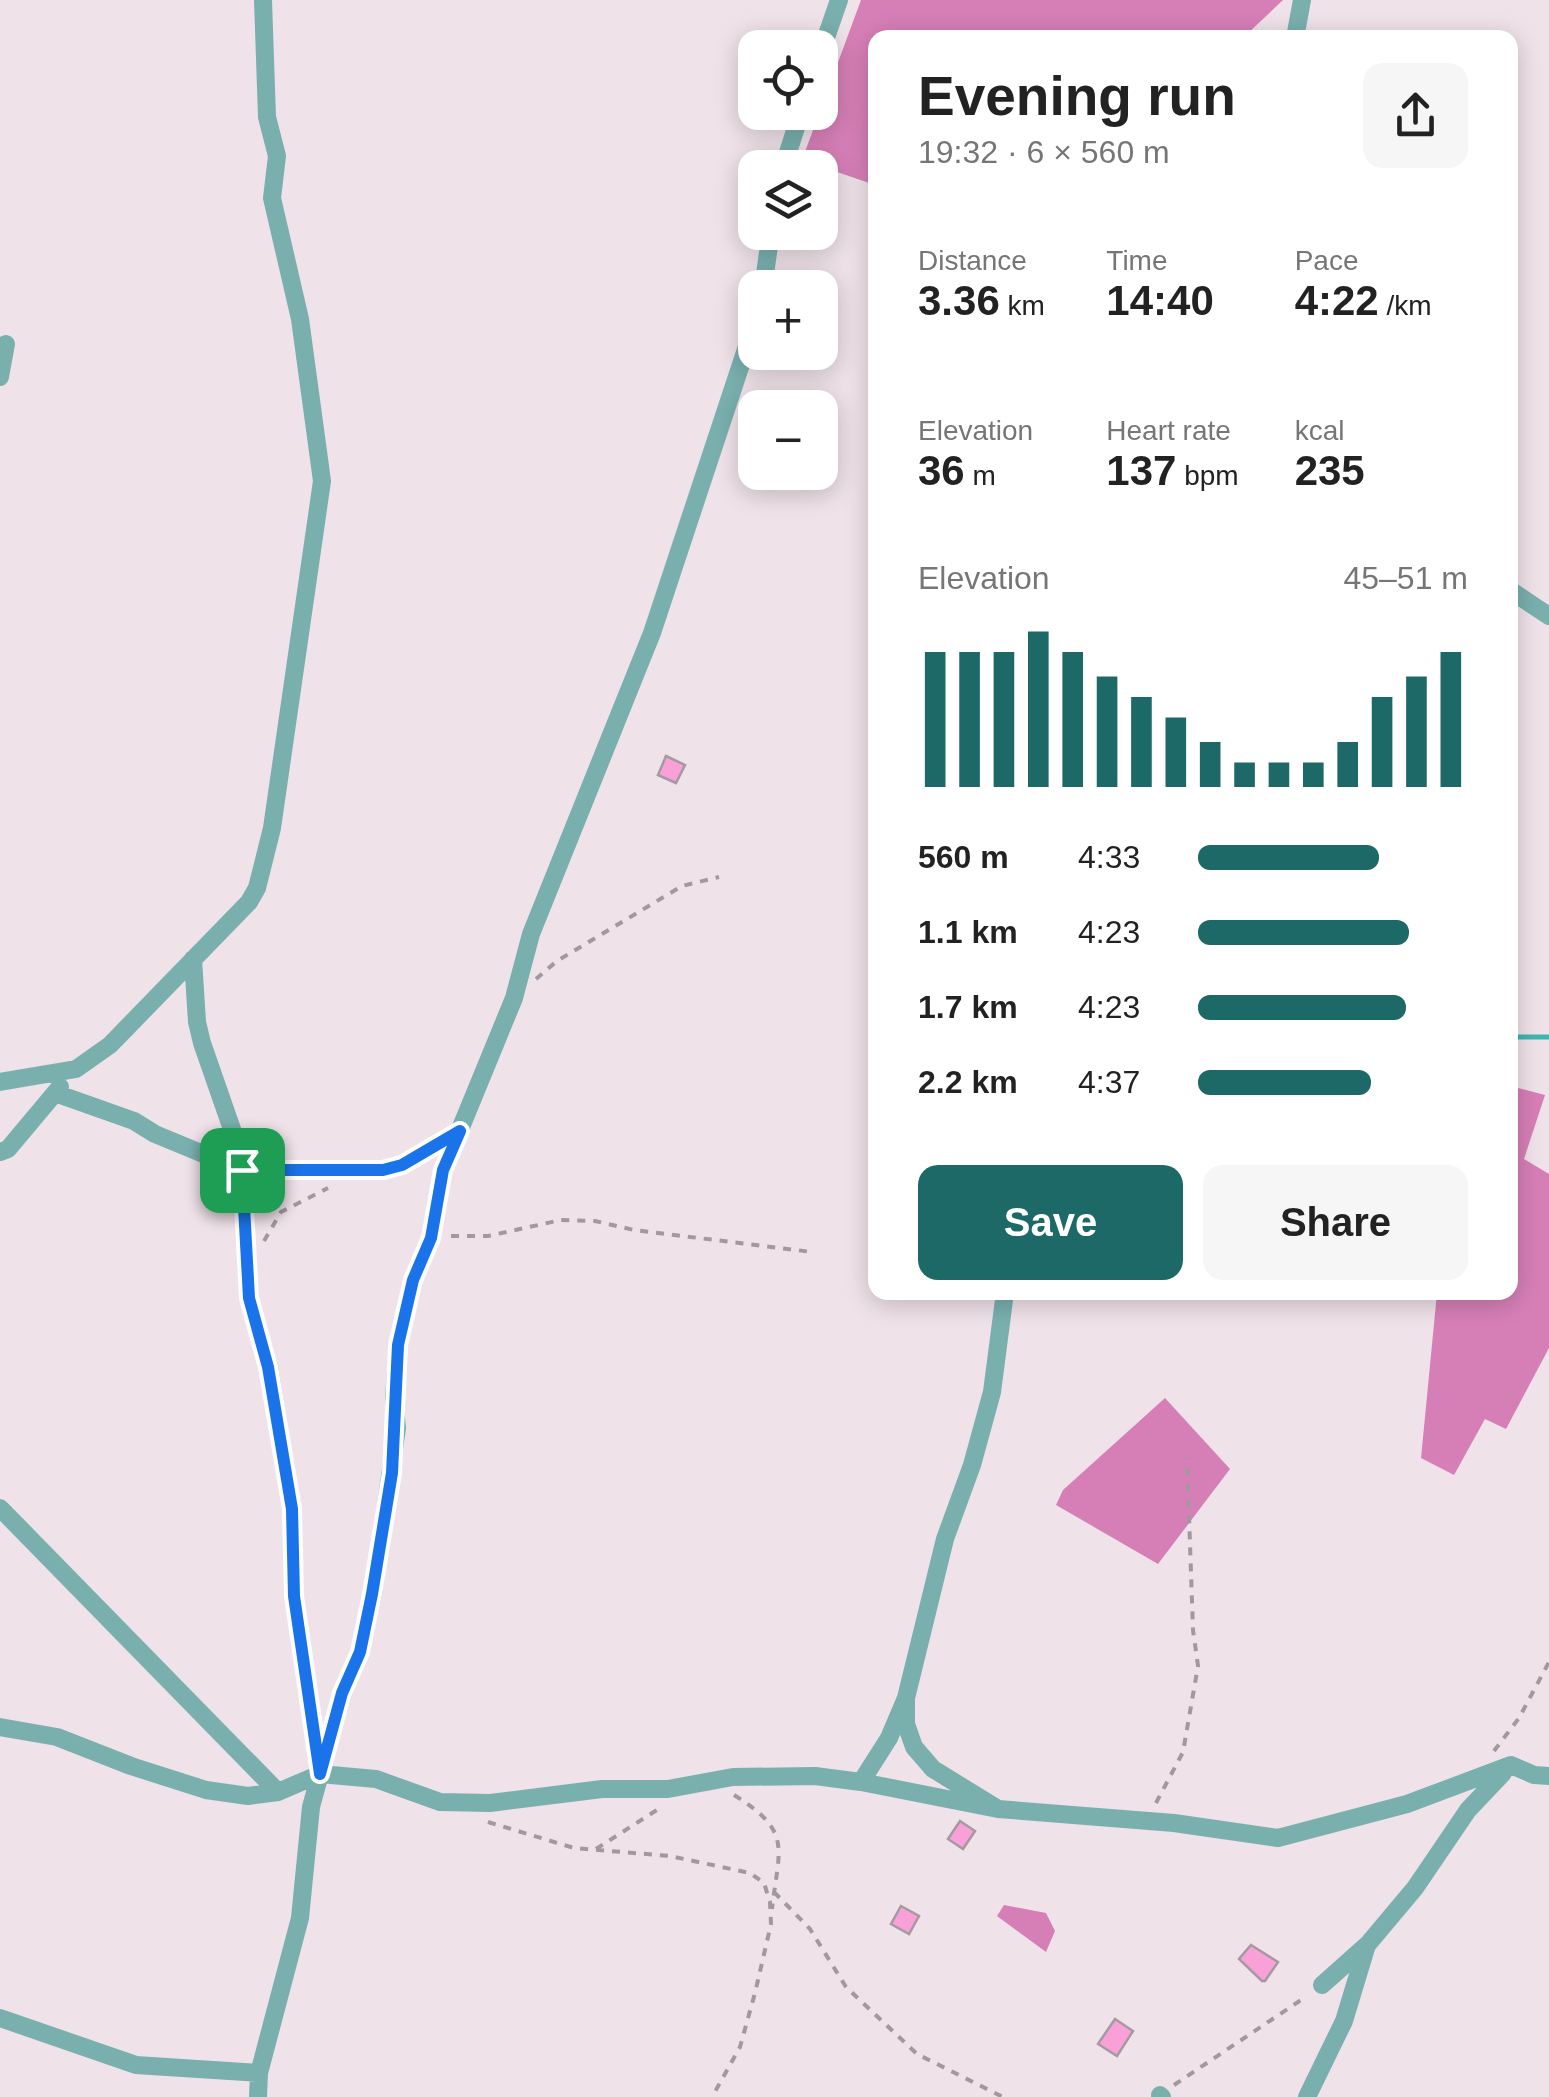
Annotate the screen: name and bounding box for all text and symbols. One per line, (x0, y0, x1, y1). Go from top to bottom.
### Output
map controls (738, 30, 838, 490)
button: locate (738, 30, 838, 130)
button: share (1363, 63, 1468, 168)
text: Evening run (918, 65, 1236, 127)
text: 19:32 · 6 × 560 m (918, 134, 1170, 170)
button: layers (738, 150, 838, 250)
text: Distance (918, 245, 1027, 276)
text: Time (1106, 245, 1168, 276)
text: Pace (1295, 245, 1358, 276)
button: + (738, 270, 838, 370)
text: 3.36 (918, 277, 1000, 324)
text: 14:40 (1106, 277, 1214, 324)
text: 4:22 (1295, 277, 1379, 324)
text: km (1000, 290, 1045, 321)
text: /km (1379, 290, 1432, 321)
button: − (738, 390, 838, 490)
text: Elevation (918, 415, 1033, 446)
text: Heart rate (1106, 415, 1231, 446)
text: kcal (1295, 415, 1344, 446)
text: 36 (918, 447, 965, 494)
text: 137 (1106, 447, 1176, 494)
text: 235 (1295, 447, 1365, 494)
text: m (965, 460, 996, 491)
text: bpm (1176, 460, 1239, 491)
text: Elevation (918, 560, 1050, 596)
text: 45–51 m (1343, 560, 1468, 596)
text: 560 m (918, 839, 1009, 875)
text: 4:33 (1078, 839, 1140, 875)
text: 1.1 km (918, 914, 1018, 950)
text: 4:23 (1078, 914, 1140, 950)
text: 1.7 km (918, 989, 1018, 1025)
text: 4:23 (1078, 989, 1140, 1025)
text: 2.2 km (918, 1064, 1018, 1100)
text: 4:37 (1078, 1064, 1140, 1100)
pin (200, 1128, 285, 1213)
icon: arrive (215, 1143, 270, 1198)
button: Save (918, 1165, 1183, 1280)
button: Share (1203, 1165, 1468, 1280)

